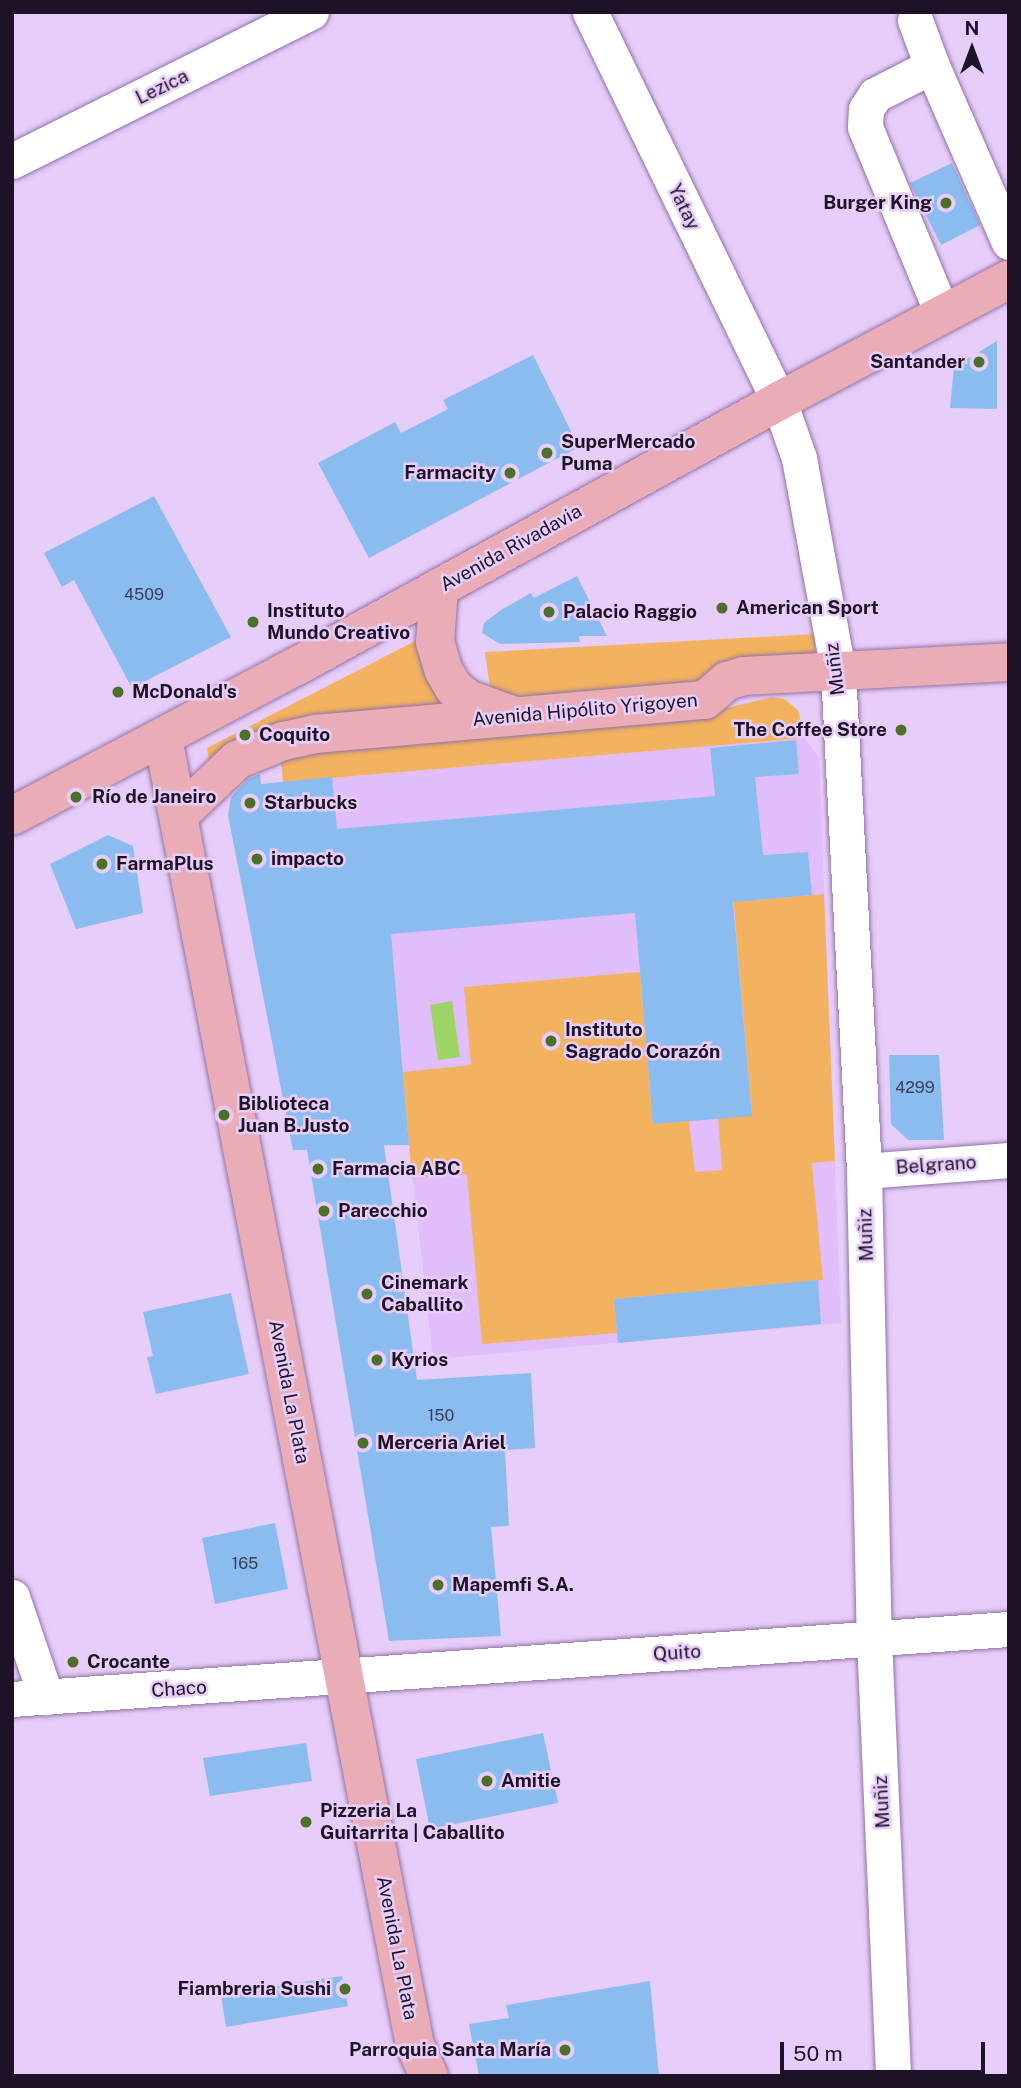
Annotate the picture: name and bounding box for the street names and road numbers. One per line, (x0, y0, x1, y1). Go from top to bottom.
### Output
street label: Lezica (132, 65, 192, 109)
street label: Yatay (663, 180, 705, 234)
street label: Avenida Rivadavia (436, 500, 586, 596)
street label: Muñiz (820, 641, 850, 697)
street label: Avenida Hipólito Yrigoyen (471, 689, 699, 731)
street label: Belgrano (895, 1151, 977, 1179)
street label: Muñiz (854, 1208, 878, 1262)
street label: Avenida La Plata (264, 1318, 314, 1466)
street label: Quito (652, 1640, 702, 1666)
street label: Chaco (151, 1676, 207, 1702)
street label: Muñiz (869, 1775, 895, 1829)
street label: Avenida La Plata (372, 1874, 422, 2022)

